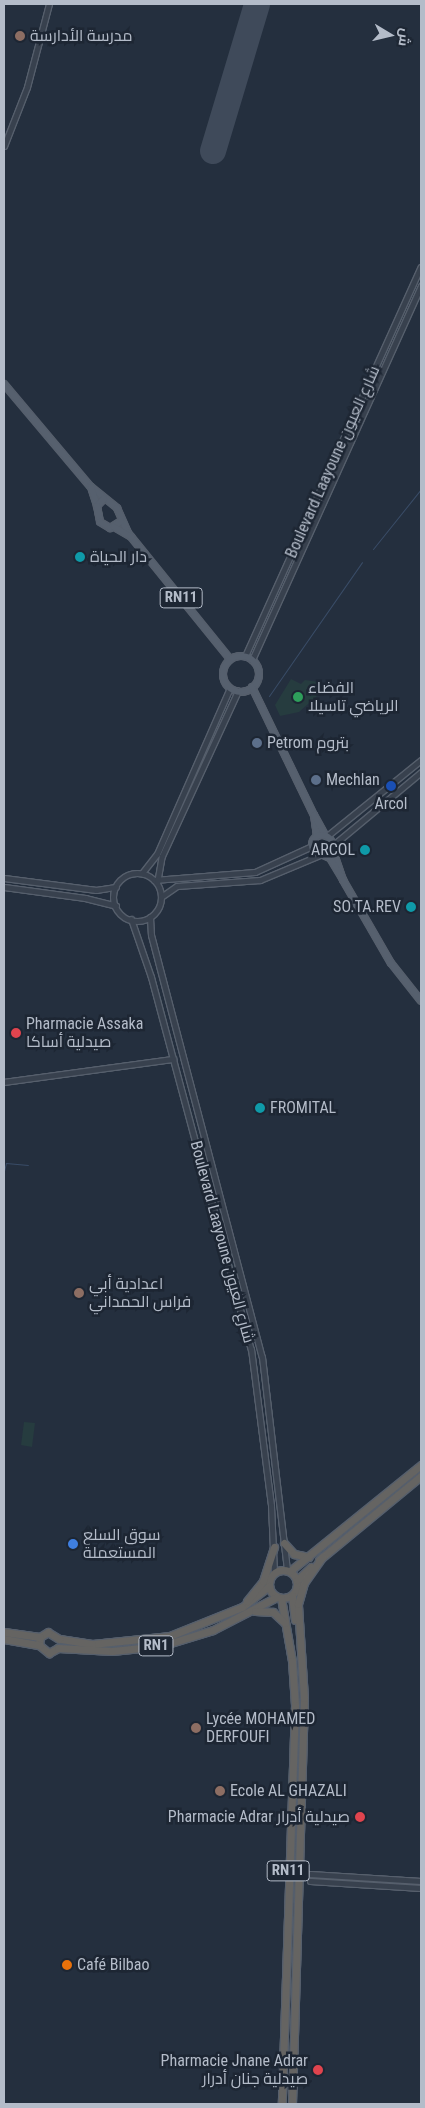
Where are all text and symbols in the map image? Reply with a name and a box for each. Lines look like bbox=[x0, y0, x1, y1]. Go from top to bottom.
north arrow bbox=[365, 10, 415, 60]
place label: مدرسة الأدارسة bbox=[30, 26, 133, 46]
text: ش bbox=[396, 27, 414, 47]
marker: مدرسة الأدارسة bbox=[14, 30, 26, 42]
street label: Boulevard Laayoune شارع العيون bbox=[282, 363, 384, 561]
place label: دار الحياة bbox=[90, 547, 147, 567]
marker: دار الحياة bbox=[74, 551, 86, 563]
road number: RN11 bbox=[158, 586, 204, 610]
place label: الفضاء الرياضي تاسيلا bbox=[308, 678, 399, 716]
marker: الفضاء الرياضي تاسيلا bbox=[292, 691, 304, 703]
place label: Petrom بتروم bbox=[267, 733, 349, 753]
marker: Petrom بتروم bbox=[251, 737, 263, 749]
place label: Mechlan bbox=[326, 770, 380, 790]
marker: Mechlan bbox=[310, 774, 322, 786]
marker: Arcol bbox=[385, 780, 397, 792]
place label: Arcol bbox=[374, 794, 408, 814]
place label: ARCOL bbox=[311, 840, 355, 860]
marker: ARCOL bbox=[359, 844, 371, 856]
place label: SO.TA.REV bbox=[333, 897, 401, 917]
marker: SO.TA.REV bbox=[405, 901, 417, 913]
place label: Pharmacie Assaka صيدلية أساكا bbox=[26, 1014, 143, 1052]
marker: Pharmacie Assaka صيدلية أساكا bbox=[10, 1027, 22, 1039]
place label: FROMITAL bbox=[270, 1098, 336, 1118]
marker: FROMITAL bbox=[254, 1102, 266, 1114]
street label: Boulevard Laayoune شارع العيون bbox=[186, 1139, 258, 1345]
place label: اعدادية أبي فراس الحمداني bbox=[89, 1274, 191, 1312]
marker: اعدادية أبي فراس الحمداني bbox=[73, 1287, 85, 1299]
place label: سوق السلع المستعملة bbox=[83, 1525, 160, 1563]
marker: سوق السلع المستعملة bbox=[67, 1538, 79, 1550]
road number: RN1 bbox=[137, 1634, 175, 1658]
place label: Lycée MOHAMED DERFOUFI bbox=[206, 1709, 315, 1747]
marker: Lycée MOHAMED DERFOUFI bbox=[190, 1722, 202, 1734]
place label: Ecole AL GHAZALI bbox=[230, 1781, 347, 1801]
marker: Ecole AL GHAZALI bbox=[214, 1785, 226, 1797]
place label: Pharmacie Adrar صيدلية أدرار bbox=[168, 1807, 350, 1827]
marker: Pharmacie Adrar صيدلية أدرار bbox=[354, 1811, 366, 1823]
road number: RN11 bbox=[266, 1858, 310, 1884]
place label: Café Bilbao bbox=[77, 1955, 149, 1975]
marker: Café Bilbao bbox=[61, 1959, 73, 1971]
place label: Pharmacie Jnane Adrar صيدلية جنان أدرار bbox=[161, 2051, 308, 2089]
marker: Pharmacie Jnane Adrar صيدلية جنان أدرار bbox=[312, 2064, 324, 2076]

